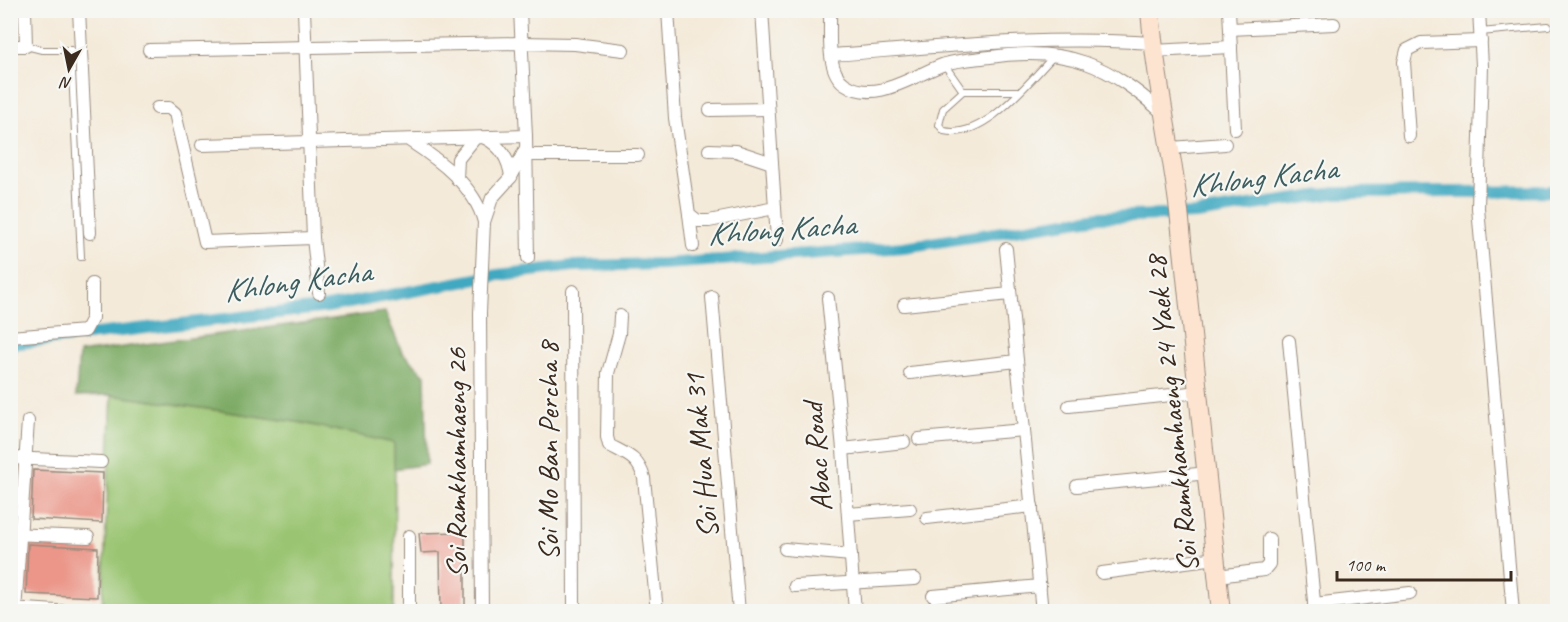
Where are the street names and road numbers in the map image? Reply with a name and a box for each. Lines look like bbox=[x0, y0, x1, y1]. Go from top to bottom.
street label: Soi Ramkhamhaeng 24 Yaek 28 bbox=[1136, 251, 1208, 574]
street label: Soi Mo Ban Percha 8 bbox=[529, 339, 567, 561]
street label: Soi Ramkhamhaeng 26 bbox=[437, 346, 475, 578]
street label: Soi Hua Mak 31 bbox=[675, 371, 727, 540]
street label: Abac Road bbox=[793, 397, 841, 513]

